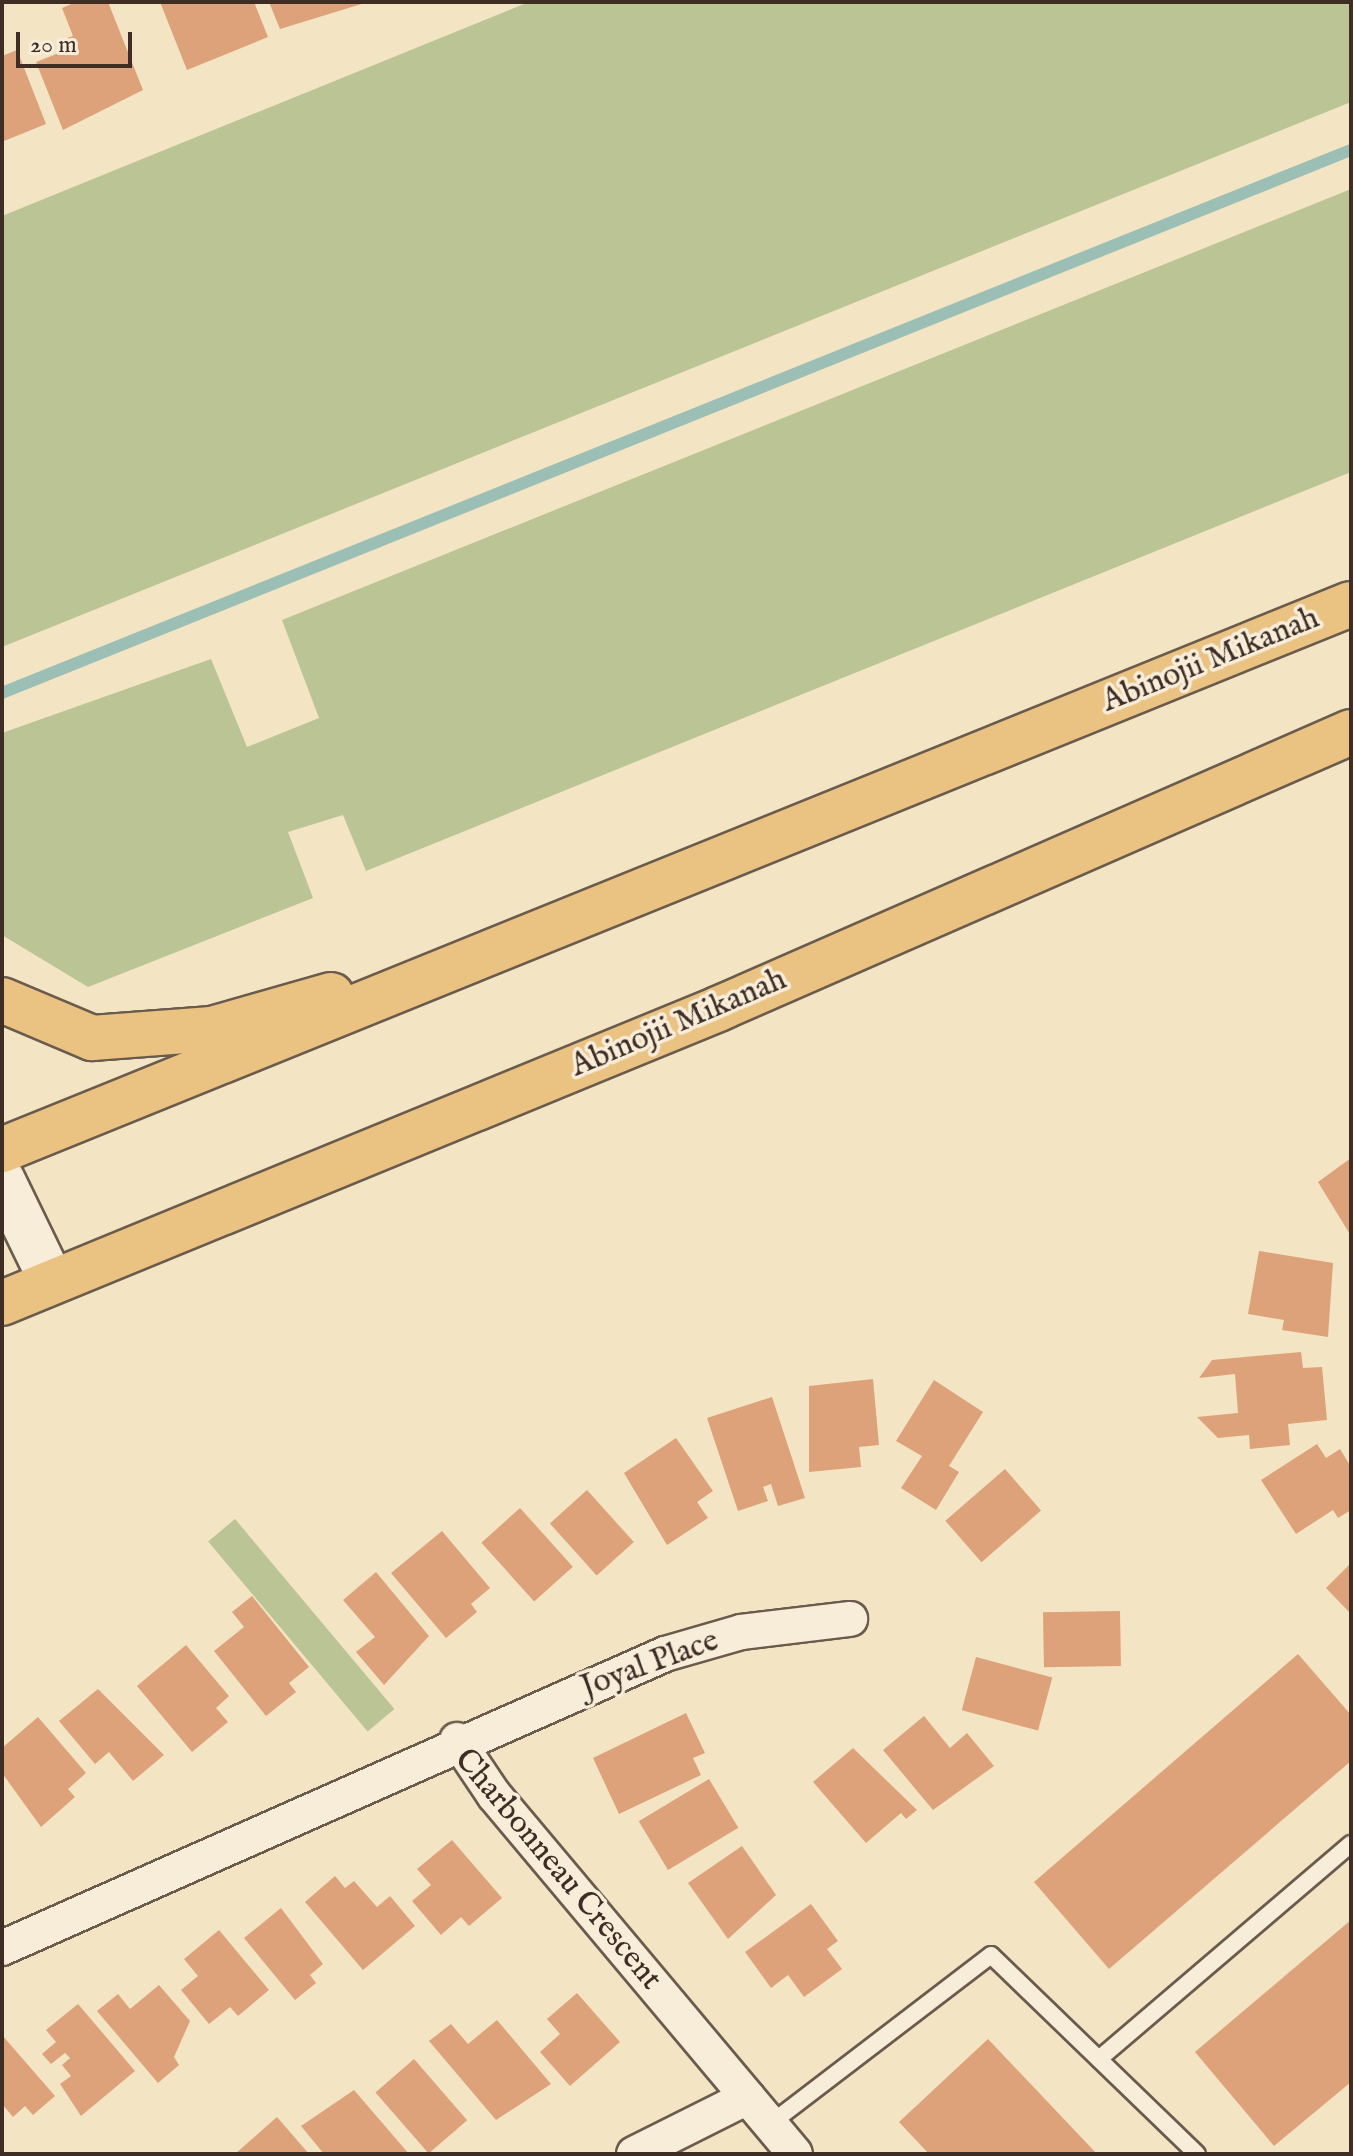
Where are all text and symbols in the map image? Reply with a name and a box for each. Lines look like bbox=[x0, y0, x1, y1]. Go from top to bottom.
scale bar bbox=[20, 16, 136, 66]
text: 20 m bbox=[30, 30, 77, 61]
street label: Abinojii Mikanah bbox=[1097, 600, 1325, 722]
street label: Abinojii Mikanah bbox=[565, 961, 793, 1087]
street label: Joyal Place bbox=[576, 1622, 724, 1708]
street label: Charbonneau Crescent bbox=[445, 1742, 669, 1998]

